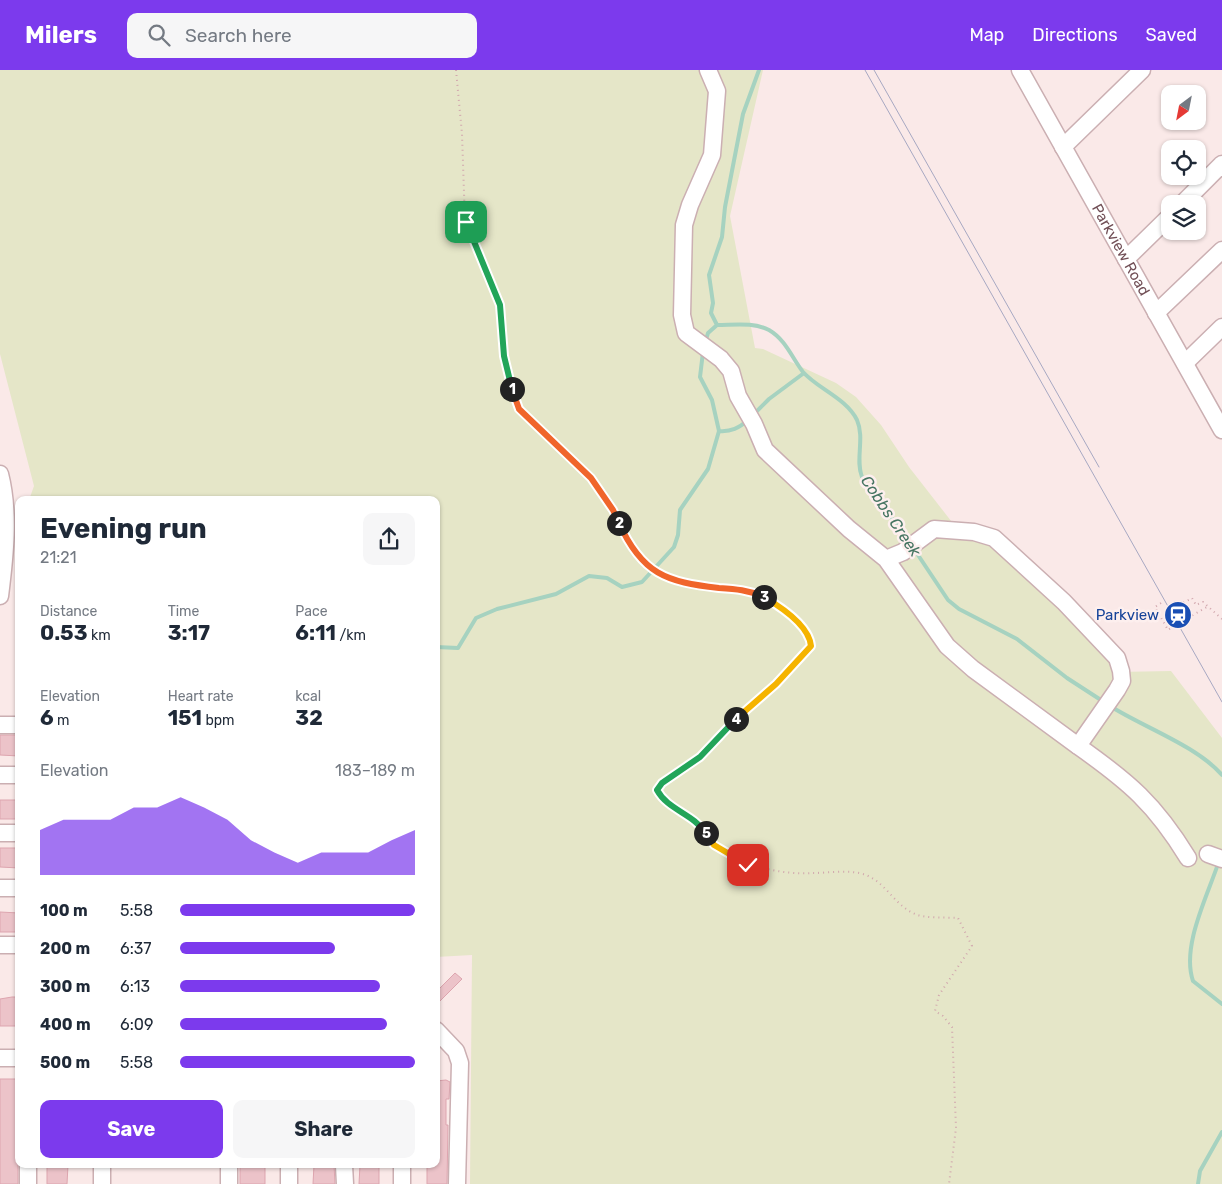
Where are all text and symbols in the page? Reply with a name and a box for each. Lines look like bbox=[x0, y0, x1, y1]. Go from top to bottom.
search box bbox=[127, 13, 477, 58]
text: Milers bbox=[25, 21, 97, 49]
icon: search bbox=[145, 21, 173, 49]
text: Search here bbox=[185, 24, 292, 47]
text: Map bbox=[969, 24, 1004, 46]
text: Directions bbox=[1032, 24, 1118, 46]
text: Saved bbox=[1146, 24, 1197, 46]
north arrow bbox=[1161, 85, 1206, 130]
map controls bbox=[1161, 85, 1206, 240]
button: locate bbox=[1161, 140, 1206, 185]
button: layers bbox=[1161, 195, 1206, 240]
pin bbox=[445, 201, 487, 243]
street label: Parkview Road bbox=[1088, 201, 1154, 299]
icon: arrive bbox=[452, 208, 480, 236]
pin: 1 bbox=[500, 376, 524, 402]
text: 1 bbox=[509, 381, 516, 398]
water label: Cobbs Creek bbox=[857, 472, 925, 561]
pin: 2 bbox=[606, 510, 632, 536]
text: Evening run bbox=[40, 512, 207, 545]
button: share bbox=[363, 513, 415, 565]
text: 2 bbox=[615, 515, 624, 532]
text: 21:21 bbox=[40, 548, 77, 567]
pin: 3 bbox=[752, 584, 776, 610]
text: 3 bbox=[760, 589, 769, 606]
station icon: Parkview bbox=[1163, 600, 1193, 630]
text: Distance bbox=[40, 603, 97, 620]
text: Time bbox=[168, 603, 199, 620]
text: Pace bbox=[295, 603, 327, 620]
place label: Parkview bbox=[1096, 606, 1159, 624]
text: 0.53 bbox=[40, 620, 88, 645]
text: 3:17 bbox=[168, 620, 210, 645]
text: 6:11 bbox=[295, 620, 336, 645]
text: km bbox=[88, 627, 111, 644]
text: /km bbox=[336, 627, 366, 644]
text: Elevation bbox=[40, 688, 100, 705]
text: Heart rate bbox=[168, 688, 234, 705]
text: kcal bbox=[295, 688, 321, 705]
text: 6 bbox=[40, 705, 54, 730]
text: 151 bbox=[168, 705, 202, 730]
text: 32 bbox=[295, 705, 323, 730]
pin: 4 bbox=[724, 706, 748, 732]
text: 4 bbox=[732, 711, 741, 728]
text: m bbox=[54, 712, 70, 729]
text: bpm bbox=[202, 712, 235, 729]
text: Elevation bbox=[40, 761, 109, 780]
text: 183–189 m bbox=[335, 761, 415, 780]
pin: 5 bbox=[694, 820, 718, 846]
text: 5 bbox=[702, 825, 711, 842]
pin bbox=[727, 844, 769, 886]
icon: check bbox=[734, 851, 762, 879]
text: 100 m bbox=[40, 901, 88, 920]
text: 5:58 bbox=[120, 901, 153, 920]
text: 200 m bbox=[40, 939, 90, 958]
text: 6:37 bbox=[120, 939, 152, 958]
text: 300 m bbox=[40, 977, 90, 996]
text: 6:13 bbox=[120, 977, 150, 996]
text: 400 m bbox=[40, 1015, 91, 1034]
text: 6:09 bbox=[120, 1015, 153, 1034]
text: 500 m bbox=[40, 1053, 90, 1072]
text: 5:58 bbox=[120, 1053, 153, 1072]
button: Save bbox=[40, 1100, 223, 1158]
button: Share bbox=[233, 1100, 415, 1158]

